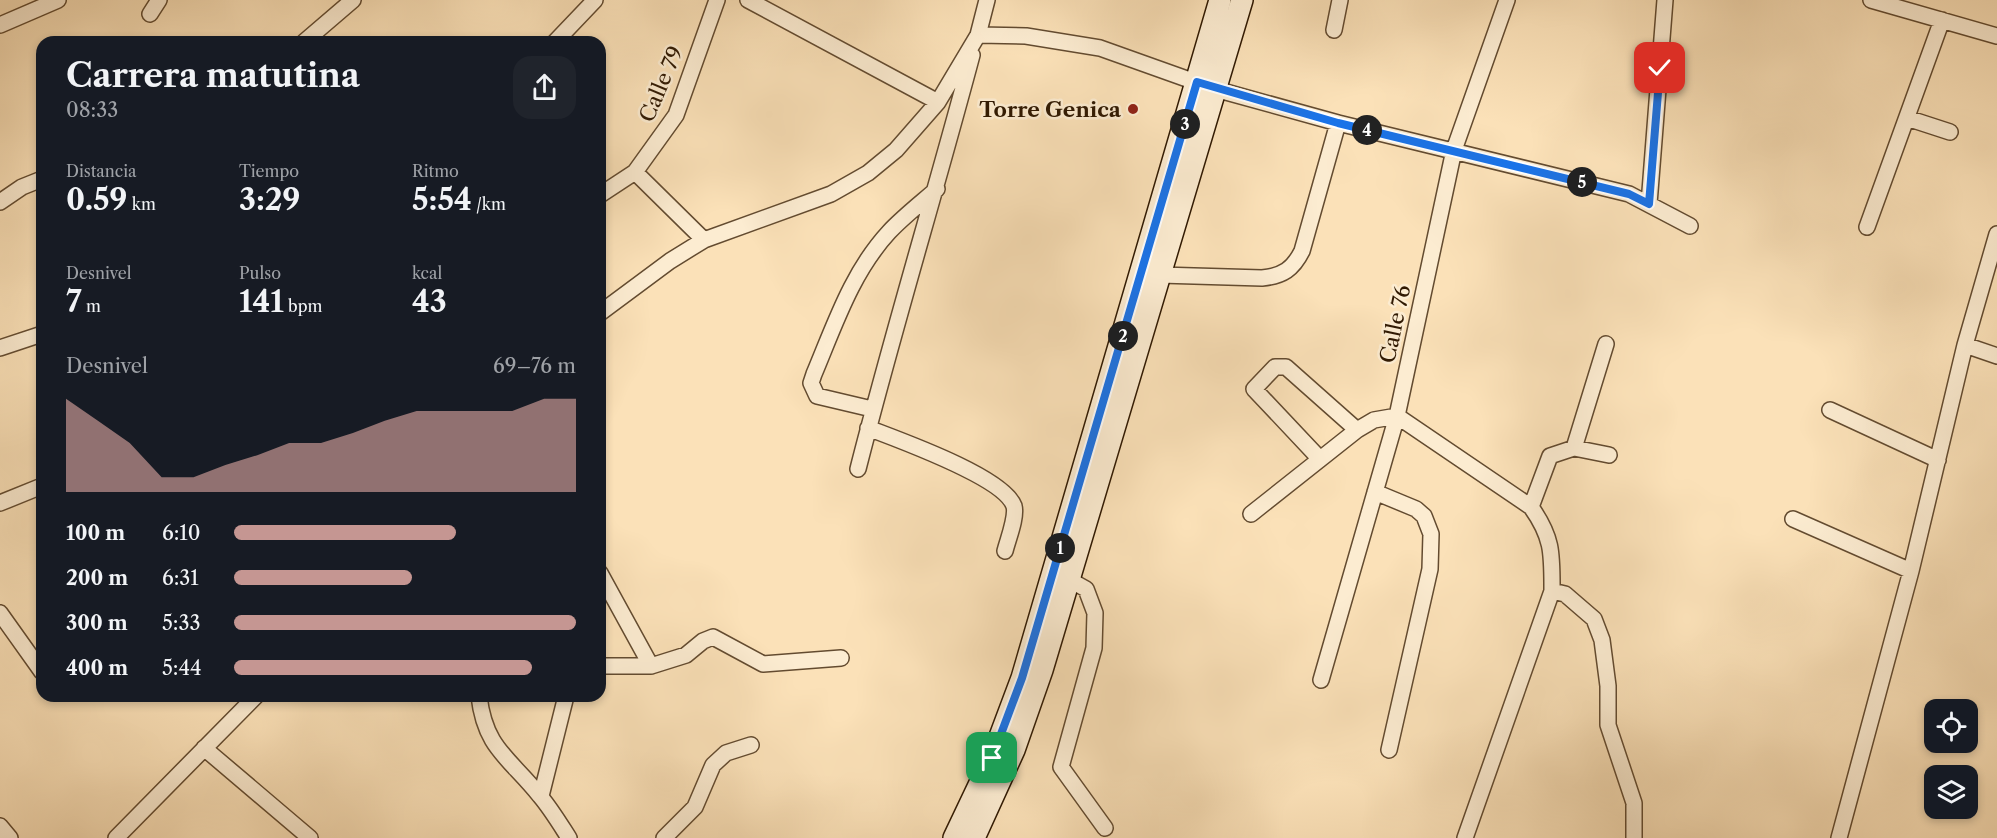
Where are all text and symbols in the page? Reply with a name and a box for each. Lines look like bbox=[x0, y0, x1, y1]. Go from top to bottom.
street label: Calle 79 bbox=[634, 42, 688, 126]
pin bbox=[1634, 42, 1685, 93]
icon: check bbox=[1643, 51, 1676, 84]
text: Carrera matutina bbox=[66, 55, 360, 96]
button: share bbox=[513, 56, 576, 119]
place label: Torre Genica bbox=[979, 97, 1122, 122]
text: 08:33 bbox=[66, 98, 118, 122]
marker: Torre Genica bbox=[1126, 102, 1140, 116]
pin: 3 bbox=[1170, 109, 1200, 139]
text: 3 bbox=[1180, 114, 1190, 134]
pin: 4 bbox=[1352, 115, 1382, 145]
text: 4 bbox=[1362, 120, 1372, 140]
text: Distancia bbox=[66, 161, 137, 181]
text: Tiempo bbox=[239, 161, 299, 181]
text: Ritmo bbox=[412, 161, 459, 181]
pin: 5 bbox=[1567, 167, 1597, 197]
text: 5 bbox=[1578, 172, 1586, 192]
text: 0.59 bbox=[66, 181, 128, 218]
text: 3:29 bbox=[239, 181, 300, 218]
text: 5:54 bbox=[412, 181, 472, 218]
text: km bbox=[128, 194, 156, 214]
text: /km bbox=[472, 194, 506, 214]
text: Desnivel bbox=[66, 263, 132, 283]
text: Pulso bbox=[239, 263, 281, 283]
text: kcal bbox=[412, 263, 442, 283]
text: 7 bbox=[66, 283, 82, 320]
text: 141 bbox=[239, 283, 284, 320]
text: 43 bbox=[412, 283, 447, 320]
street label: Calle 76 bbox=[1375, 283, 1415, 365]
text: m bbox=[82, 296, 101, 316]
text: bpm bbox=[284, 296, 322, 316]
pin: 2 bbox=[1108, 321, 1138, 351]
text: 2 bbox=[1118, 326, 1128, 346]
text: Desnivel bbox=[66, 354, 148, 378]
text: 69–76 m bbox=[493, 354, 576, 378]
text: 100 m bbox=[66, 521, 125, 545]
text: 6:10 bbox=[162, 521, 200, 545]
pin: 1 bbox=[1045, 533, 1075, 563]
text: 1 bbox=[1056, 538, 1064, 558]
text: 200 m bbox=[66, 566, 128, 590]
text: 6:31 bbox=[162, 566, 199, 590]
text: 300 m bbox=[66, 611, 128, 635]
text: 5:33 bbox=[162, 611, 201, 635]
text: 400 m bbox=[66, 656, 128, 680]
text: 5:44 bbox=[162, 656, 202, 680]
map controls bbox=[1924, 699, 1978, 819]
button: locate bbox=[1924, 699, 1978, 753]
pin bbox=[966, 732, 1017, 783]
icon: arrive bbox=[975, 741, 1008, 774]
button: layers bbox=[1924, 765, 1978, 819]

